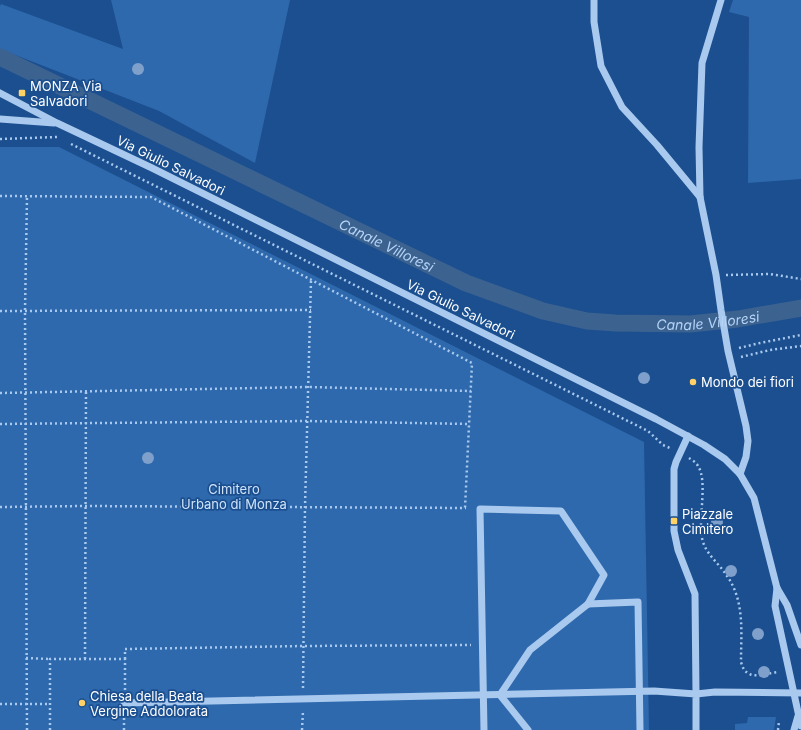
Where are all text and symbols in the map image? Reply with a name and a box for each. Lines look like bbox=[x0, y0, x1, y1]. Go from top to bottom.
place label: MONZA Via Salvadori bbox=[30, 78, 102, 109]
marker: MONZA Via Salvadori bbox=[17, 88, 27, 98]
street label: Via Giulio Salvadori bbox=[114, 132, 228, 198]
water label: Canale Villoresi bbox=[337, 214, 438, 275]
street label: Via Giulio Salvadori bbox=[404, 276, 518, 342]
water label: Canale Villoresi bbox=[656, 307, 761, 333]
place label: Mondo dei fiori bbox=[701, 374, 794, 390]
marker: Mondo dei fiori bbox=[688, 377, 698, 387]
park label: Cimitero Urbano di Monza bbox=[181, 481, 287, 512]
place label: Piazzale Cimitero bbox=[682, 506, 734, 537]
marker: Piazzale Cimitero bbox=[669, 516, 679, 526]
place label: Chiesa della Beata Vergine Addolorata bbox=[90, 688, 208, 719]
marker: Chiesa della Beata Vergine Addolorata bbox=[77, 698, 87, 708]

